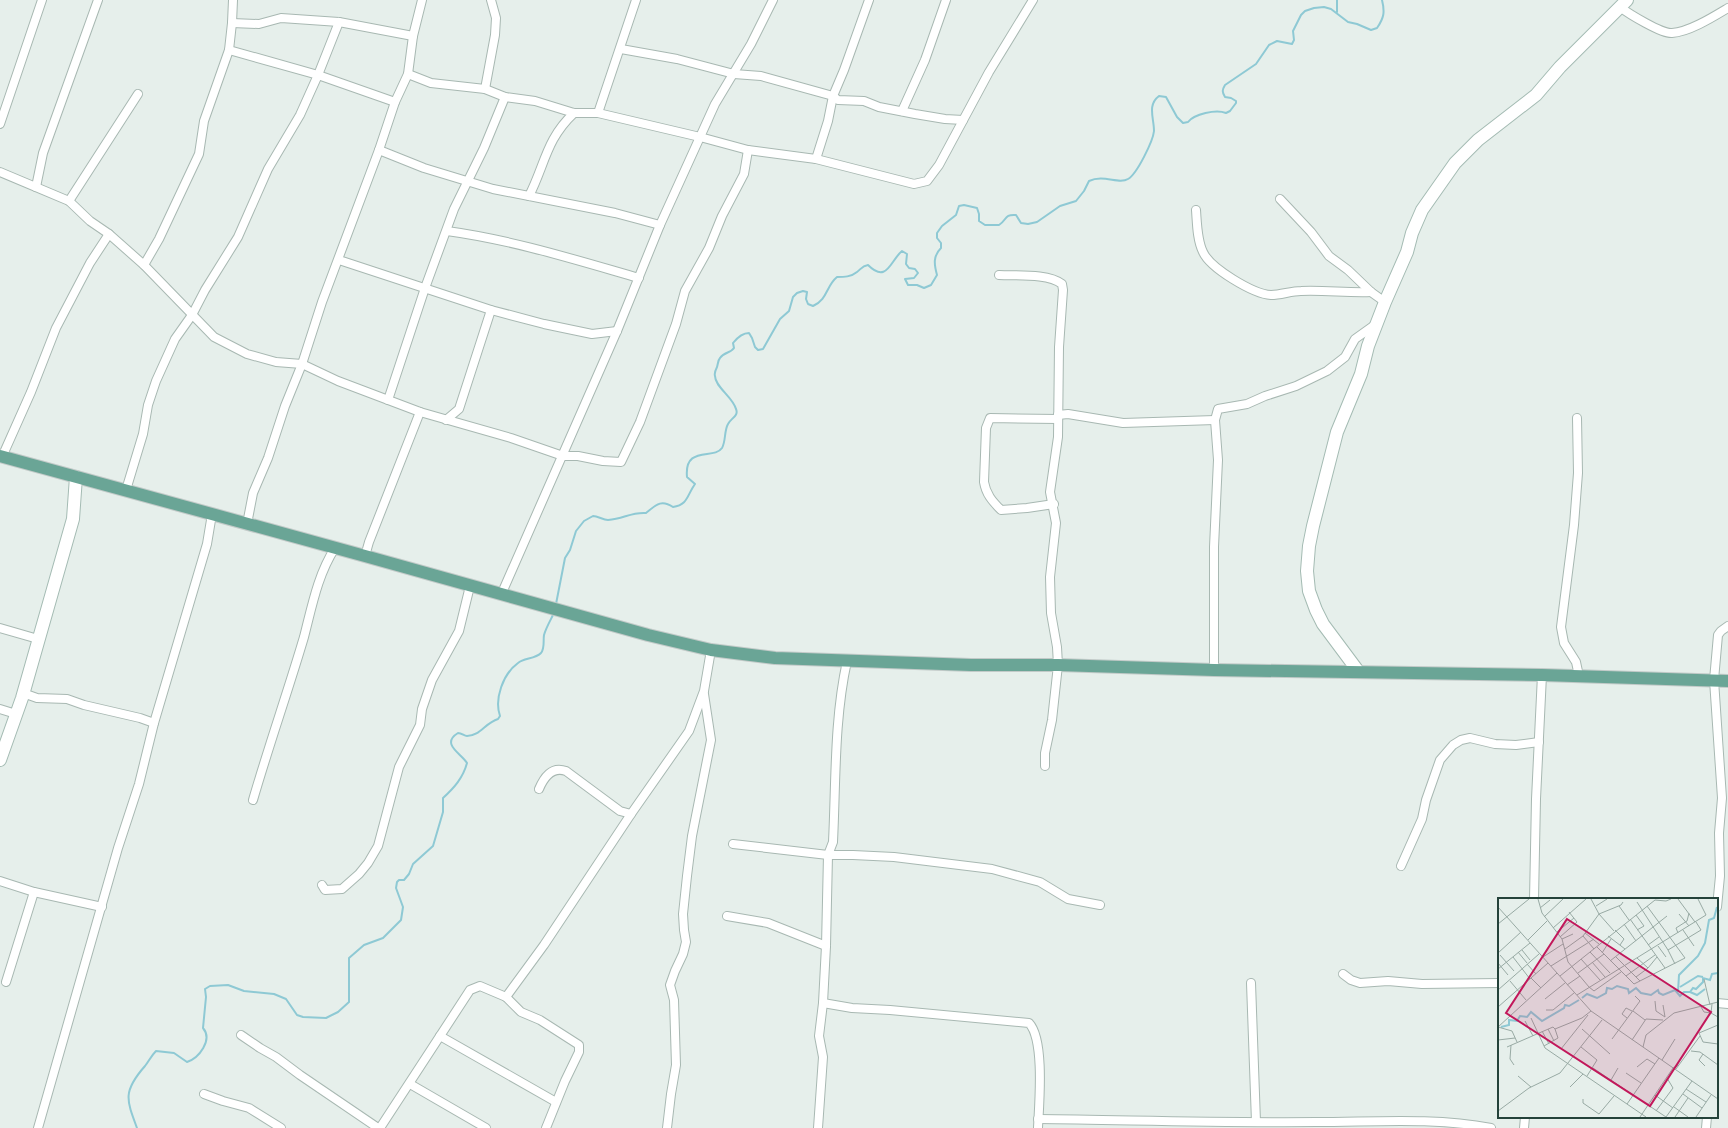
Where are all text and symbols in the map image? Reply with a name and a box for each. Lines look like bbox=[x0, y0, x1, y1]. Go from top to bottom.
inset map bbox=[1498, 898, 1718, 1118]

